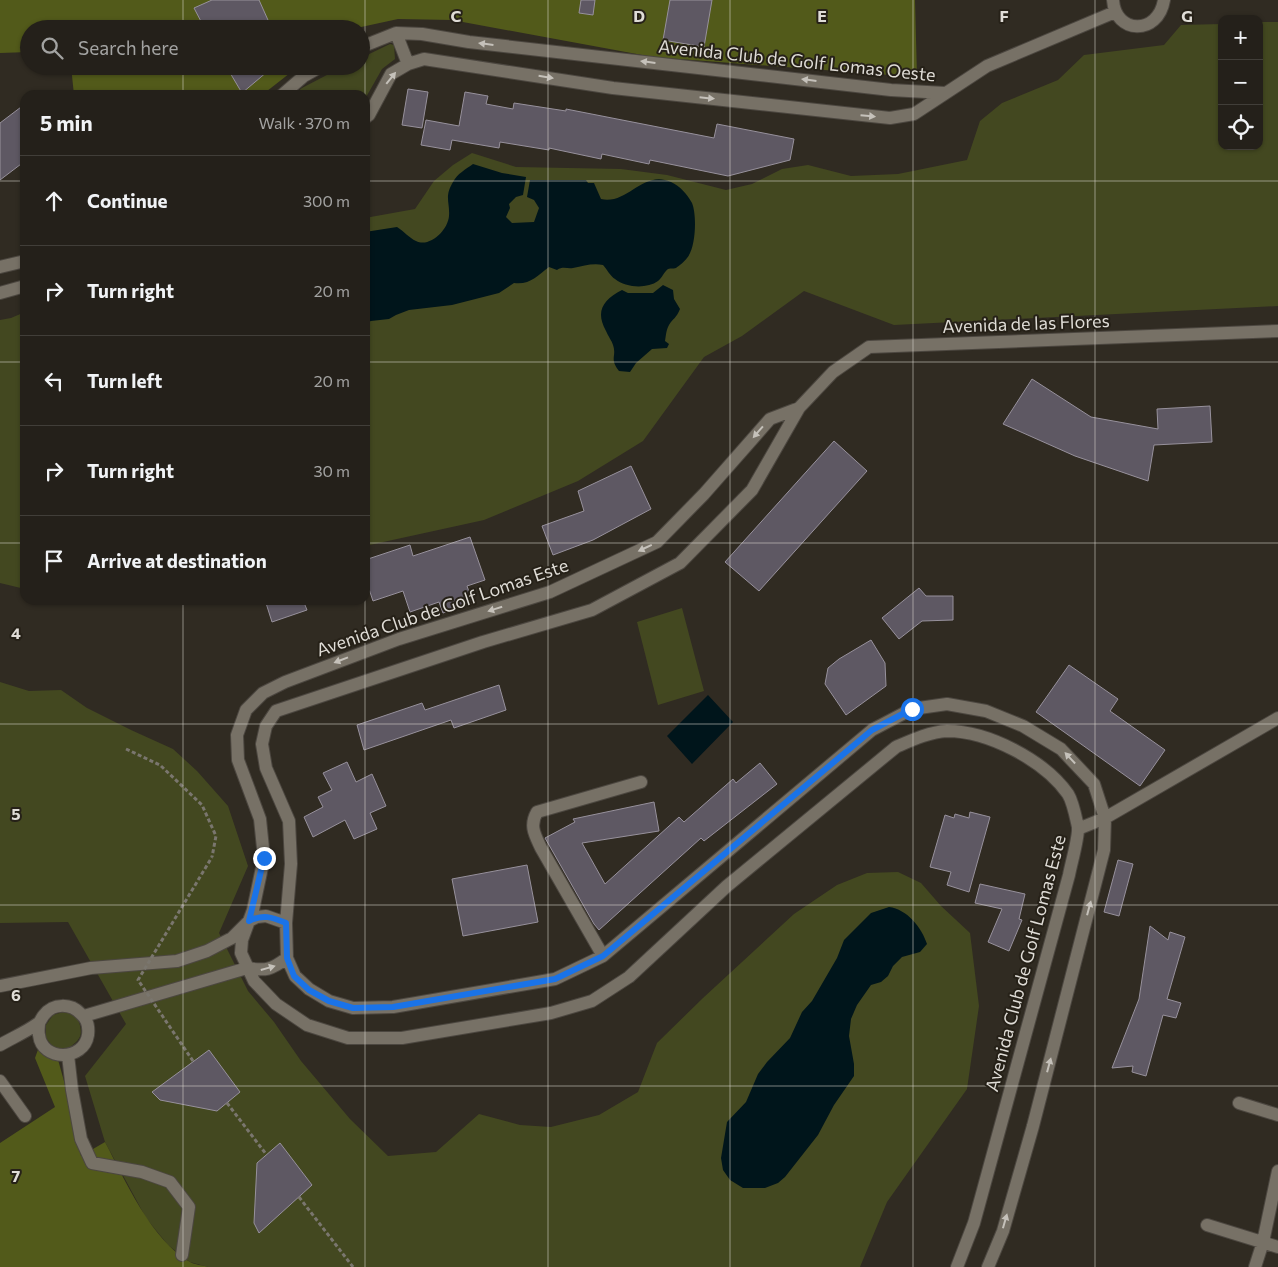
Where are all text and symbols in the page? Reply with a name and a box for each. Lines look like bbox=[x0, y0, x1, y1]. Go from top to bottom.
text: C bbox=[451, 6, 462, 25]
text: D bbox=[633, 6, 645, 25]
text: E bbox=[817, 6, 827, 25]
text: F bbox=[999, 6, 1009, 25]
text: G bbox=[1181, 6, 1193, 25]
map controls bbox=[1218, 15, 1263, 150]
button: + bbox=[1218, 15, 1263, 60]
search box bbox=[20, 20, 370, 75]
icon: search bbox=[38, 34, 66, 62]
street label: Avenida Club de Golf Lomas Oeste bbox=[657, 34, 937, 86]
text: Search here bbox=[78, 36, 178, 59]
one-way arrow bbox=[478, 39, 494, 47]
one-way arrow bbox=[639, 58, 655, 66]
button: − bbox=[1218, 60, 1263, 105]
one-way arrow bbox=[386, 71, 396, 85]
one-way arrow bbox=[538, 74, 554, 82]
one-way arrow bbox=[801, 76, 817, 84]
one-way arrow bbox=[699, 94, 715, 102]
button: locate bbox=[1218, 105, 1263, 150]
text: 5 min bbox=[40, 110, 93, 135]
one-way arrow bbox=[860, 112, 876, 120]
text: Walk · 370 m bbox=[259, 113, 350, 132]
icon: ahead bbox=[40, 187, 68, 215]
text: Continue bbox=[87, 189, 167, 212]
text: 300 m bbox=[303, 191, 350, 210]
icon: right bbox=[40, 277, 68, 305]
text: Turn right bbox=[87, 279, 174, 302]
text: 20 m bbox=[314, 281, 350, 300]
street label: Avenida de las Flores bbox=[942, 309, 1110, 337]
icon: left bbox=[40, 367, 68, 395]
text: Turn left bbox=[87, 369, 162, 392]
text: 20 m bbox=[314, 371, 350, 390]
one-way arrow bbox=[753, 426, 764, 439]
icon: right bbox=[40, 457, 68, 485]
text: Turn right bbox=[87, 459, 174, 482]
text: 30 m bbox=[313, 461, 350, 480]
one-way arrow bbox=[638, 544, 652, 552]
icon: arrive bbox=[40, 547, 68, 575]
text: Arrive at destination bbox=[87, 549, 267, 572]
street label: Avenida Club de Golf Lomas Este bbox=[313, 553, 571, 661]
one-way arrow bbox=[487, 605, 502, 613]
text: 4 bbox=[11, 623, 21, 642]
one-way arrow bbox=[334, 657, 348, 665]
route start bbox=[901, 698, 924, 721]
one-way arrow bbox=[1064, 753, 1076, 765]
text: 5 bbox=[11, 804, 21, 823]
street label: Avenida Club de Golf Lomas Este bbox=[980, 832, 1070, 1094]
route end bbox=[253, 847, 276, 870]
one-way arrow bbox=[1086, 900, 1094, 915]
one-way arrow bbox=[260, 964, 276, 972]
text: 6 bbox=[11, 985, 21, 1004]
one-way arrow bbox=[1045, 1057, 1053, 1072]
text: 7 bbox=[12, 1166, 21, 1185]
one-way arrow bbox=[1002, 1214, 1010, 1229]

